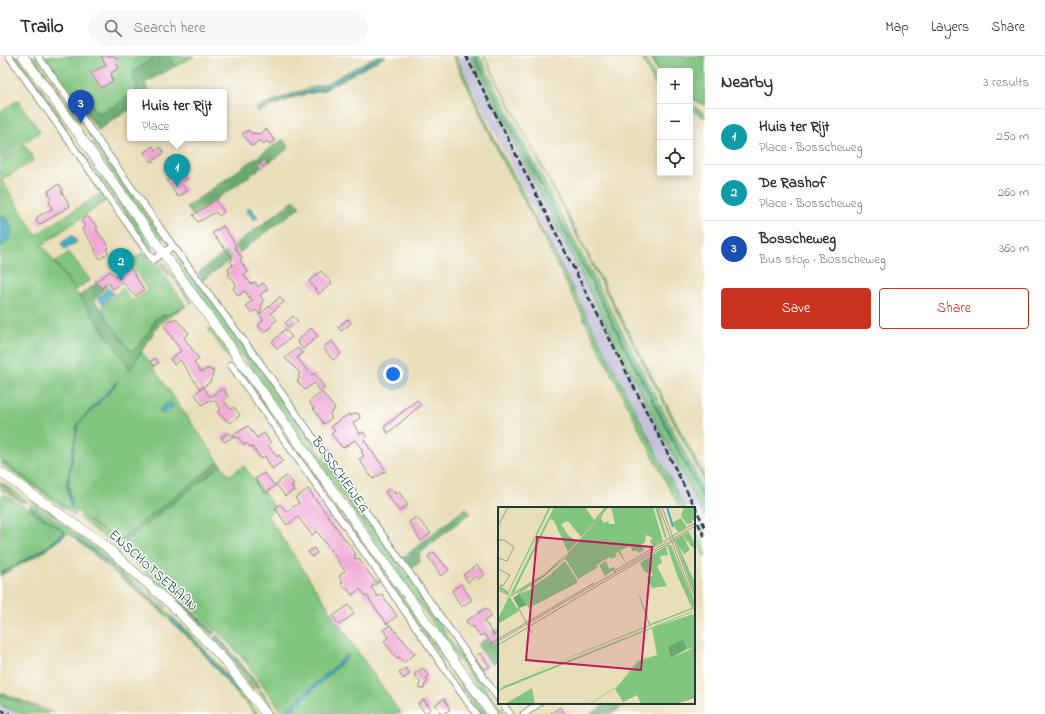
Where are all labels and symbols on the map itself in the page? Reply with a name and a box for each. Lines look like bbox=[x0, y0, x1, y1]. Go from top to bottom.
pin: 3 bbox=[68, 90, 94, 123]
pin: 1 bbox=[164, 154, 190, 187]
pin: 2 bbox=[108, 248, 134, 281]
your location bbox=[383, 364, 403, 384]
street label: BOSSCHEWEG bbox=[305, 432, 374, 518]
inset map bbox=[498, 507, 695, 704]
street label: ENSCHOTSEBAAN bbox=[104, 525, 202, 617]

